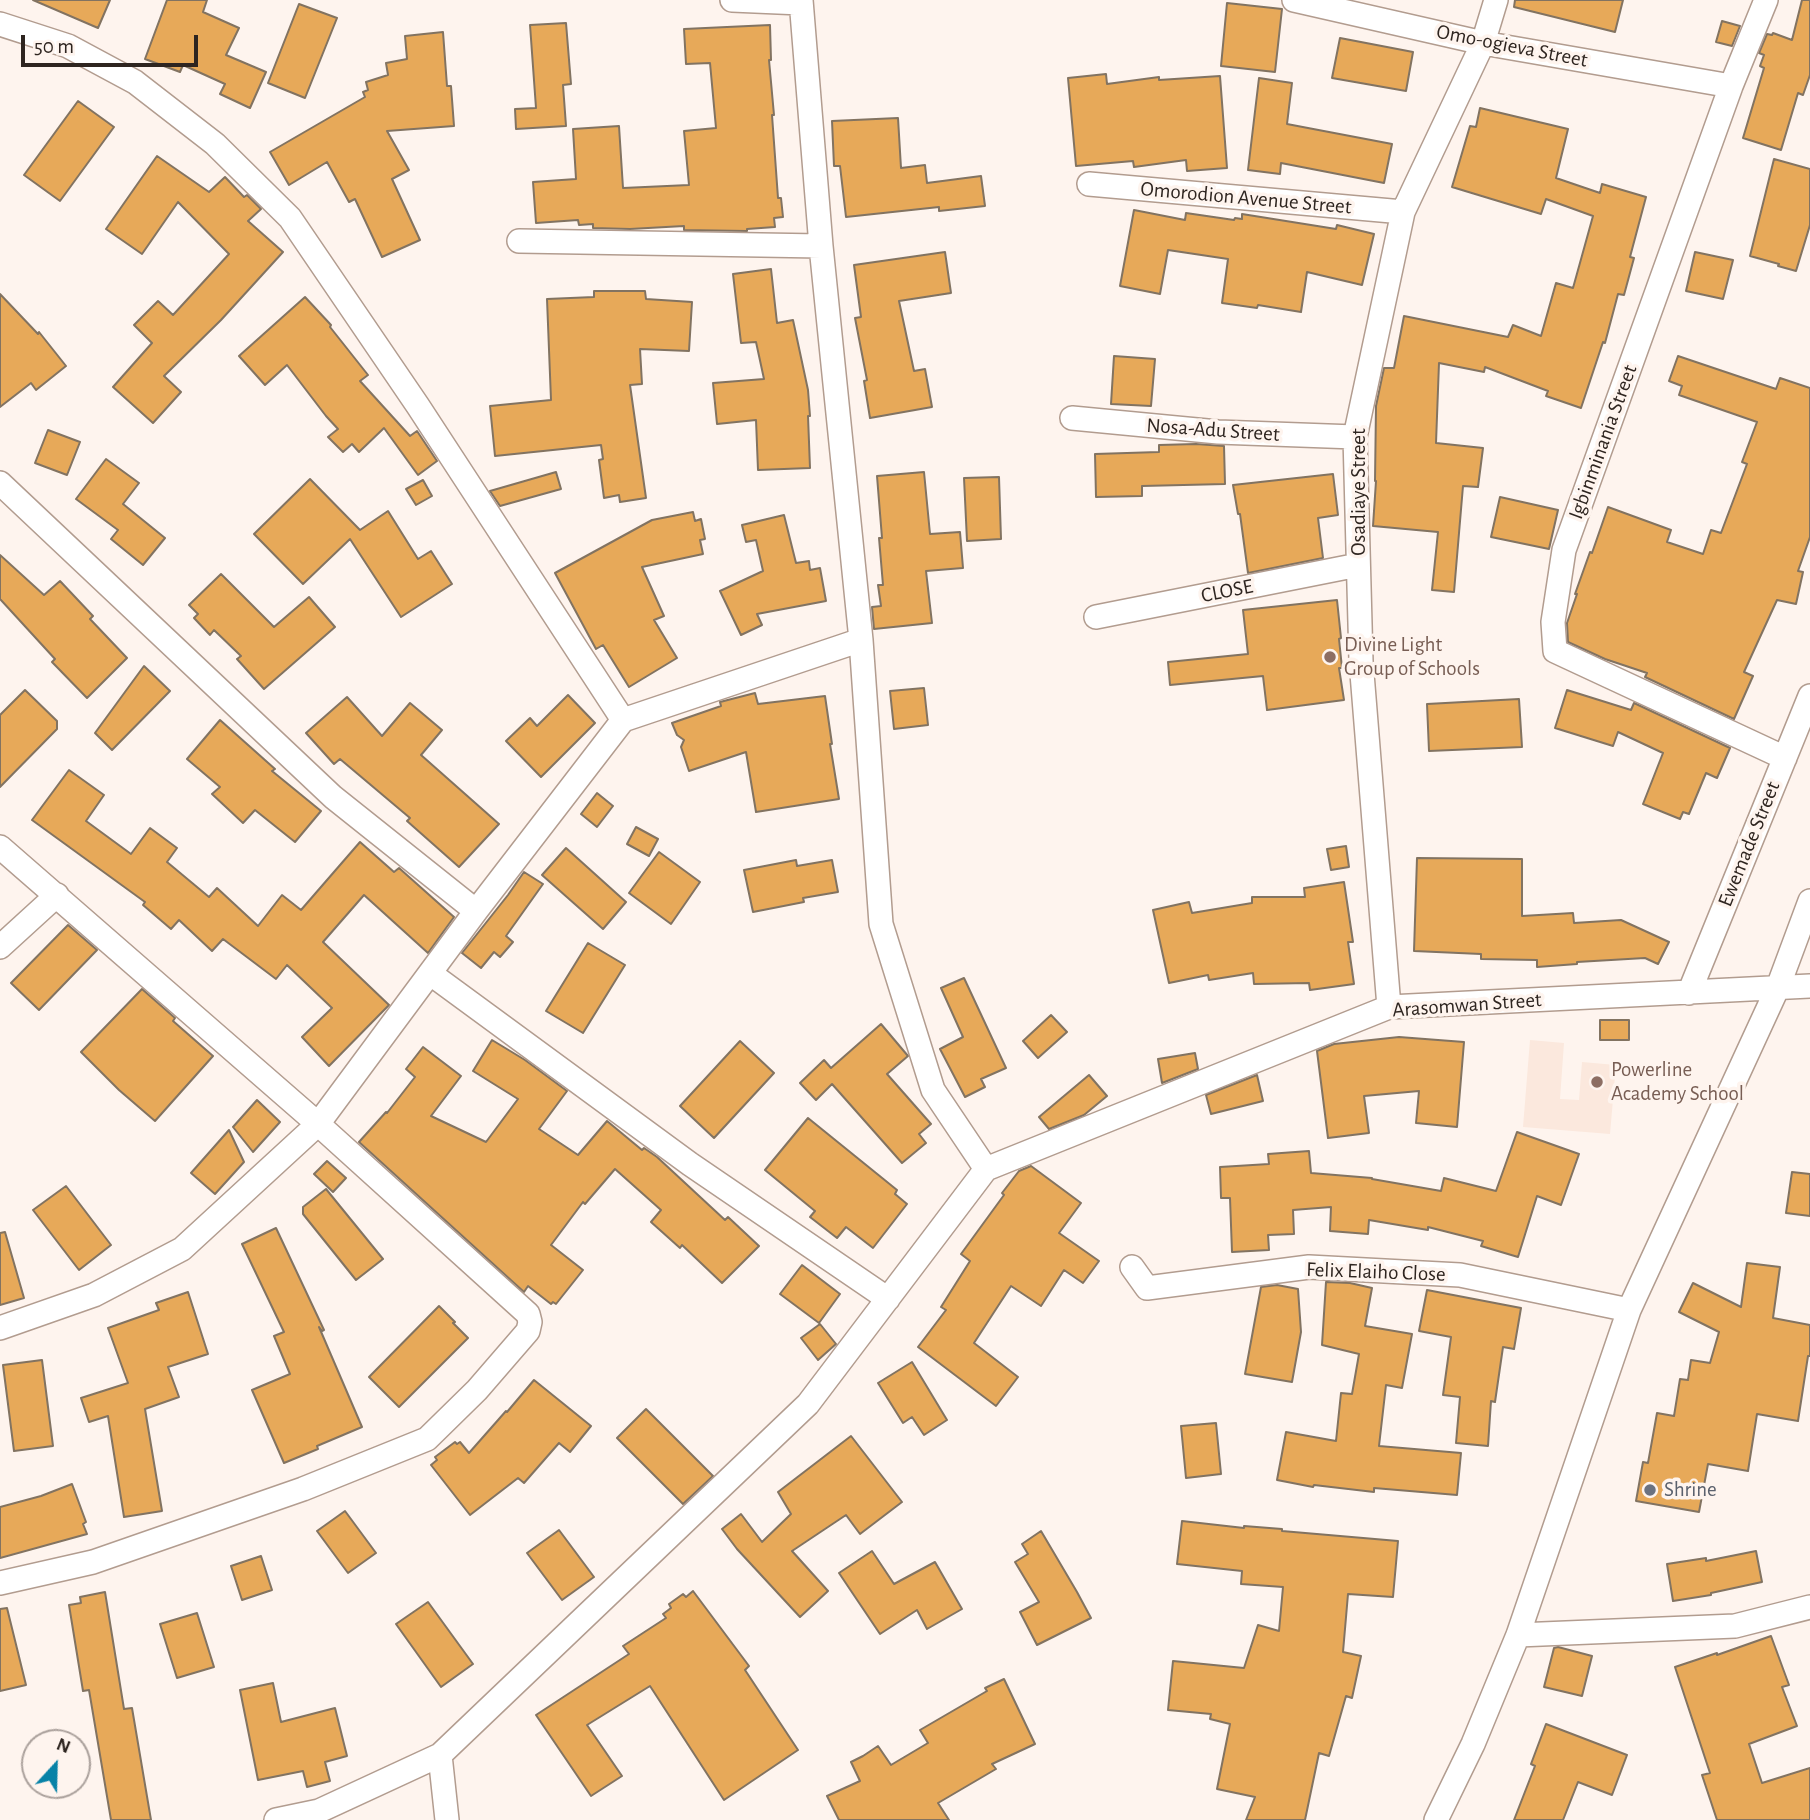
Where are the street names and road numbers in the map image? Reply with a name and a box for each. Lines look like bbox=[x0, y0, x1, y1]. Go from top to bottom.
street label: Omo-ogieva Street bbox=[1434, 19, 1590, 73]
street label: Omorodion Avenue Street bbox=[1139, 176, 1353, 220]
street label: Igbinminania Street bbox=[1563, 361, 1643, 523]
street label: Nosa-Adu Street bbox=[1146, 413, 1280, 447]
street label: Osadiaye Street bbox=[1346, 428, 1372, 556]
street label: CLOSE bbox=[1199, 574, 1255, 608]
street label: Ewemade Street bbox=[1712, 778, 1786, 910]
street label: Arasomwan Street bbox=[1392, 987, 1542, 1023]
street label: Felix Elaiho Close bbox=[1306, 1257, 1446, 1287]

